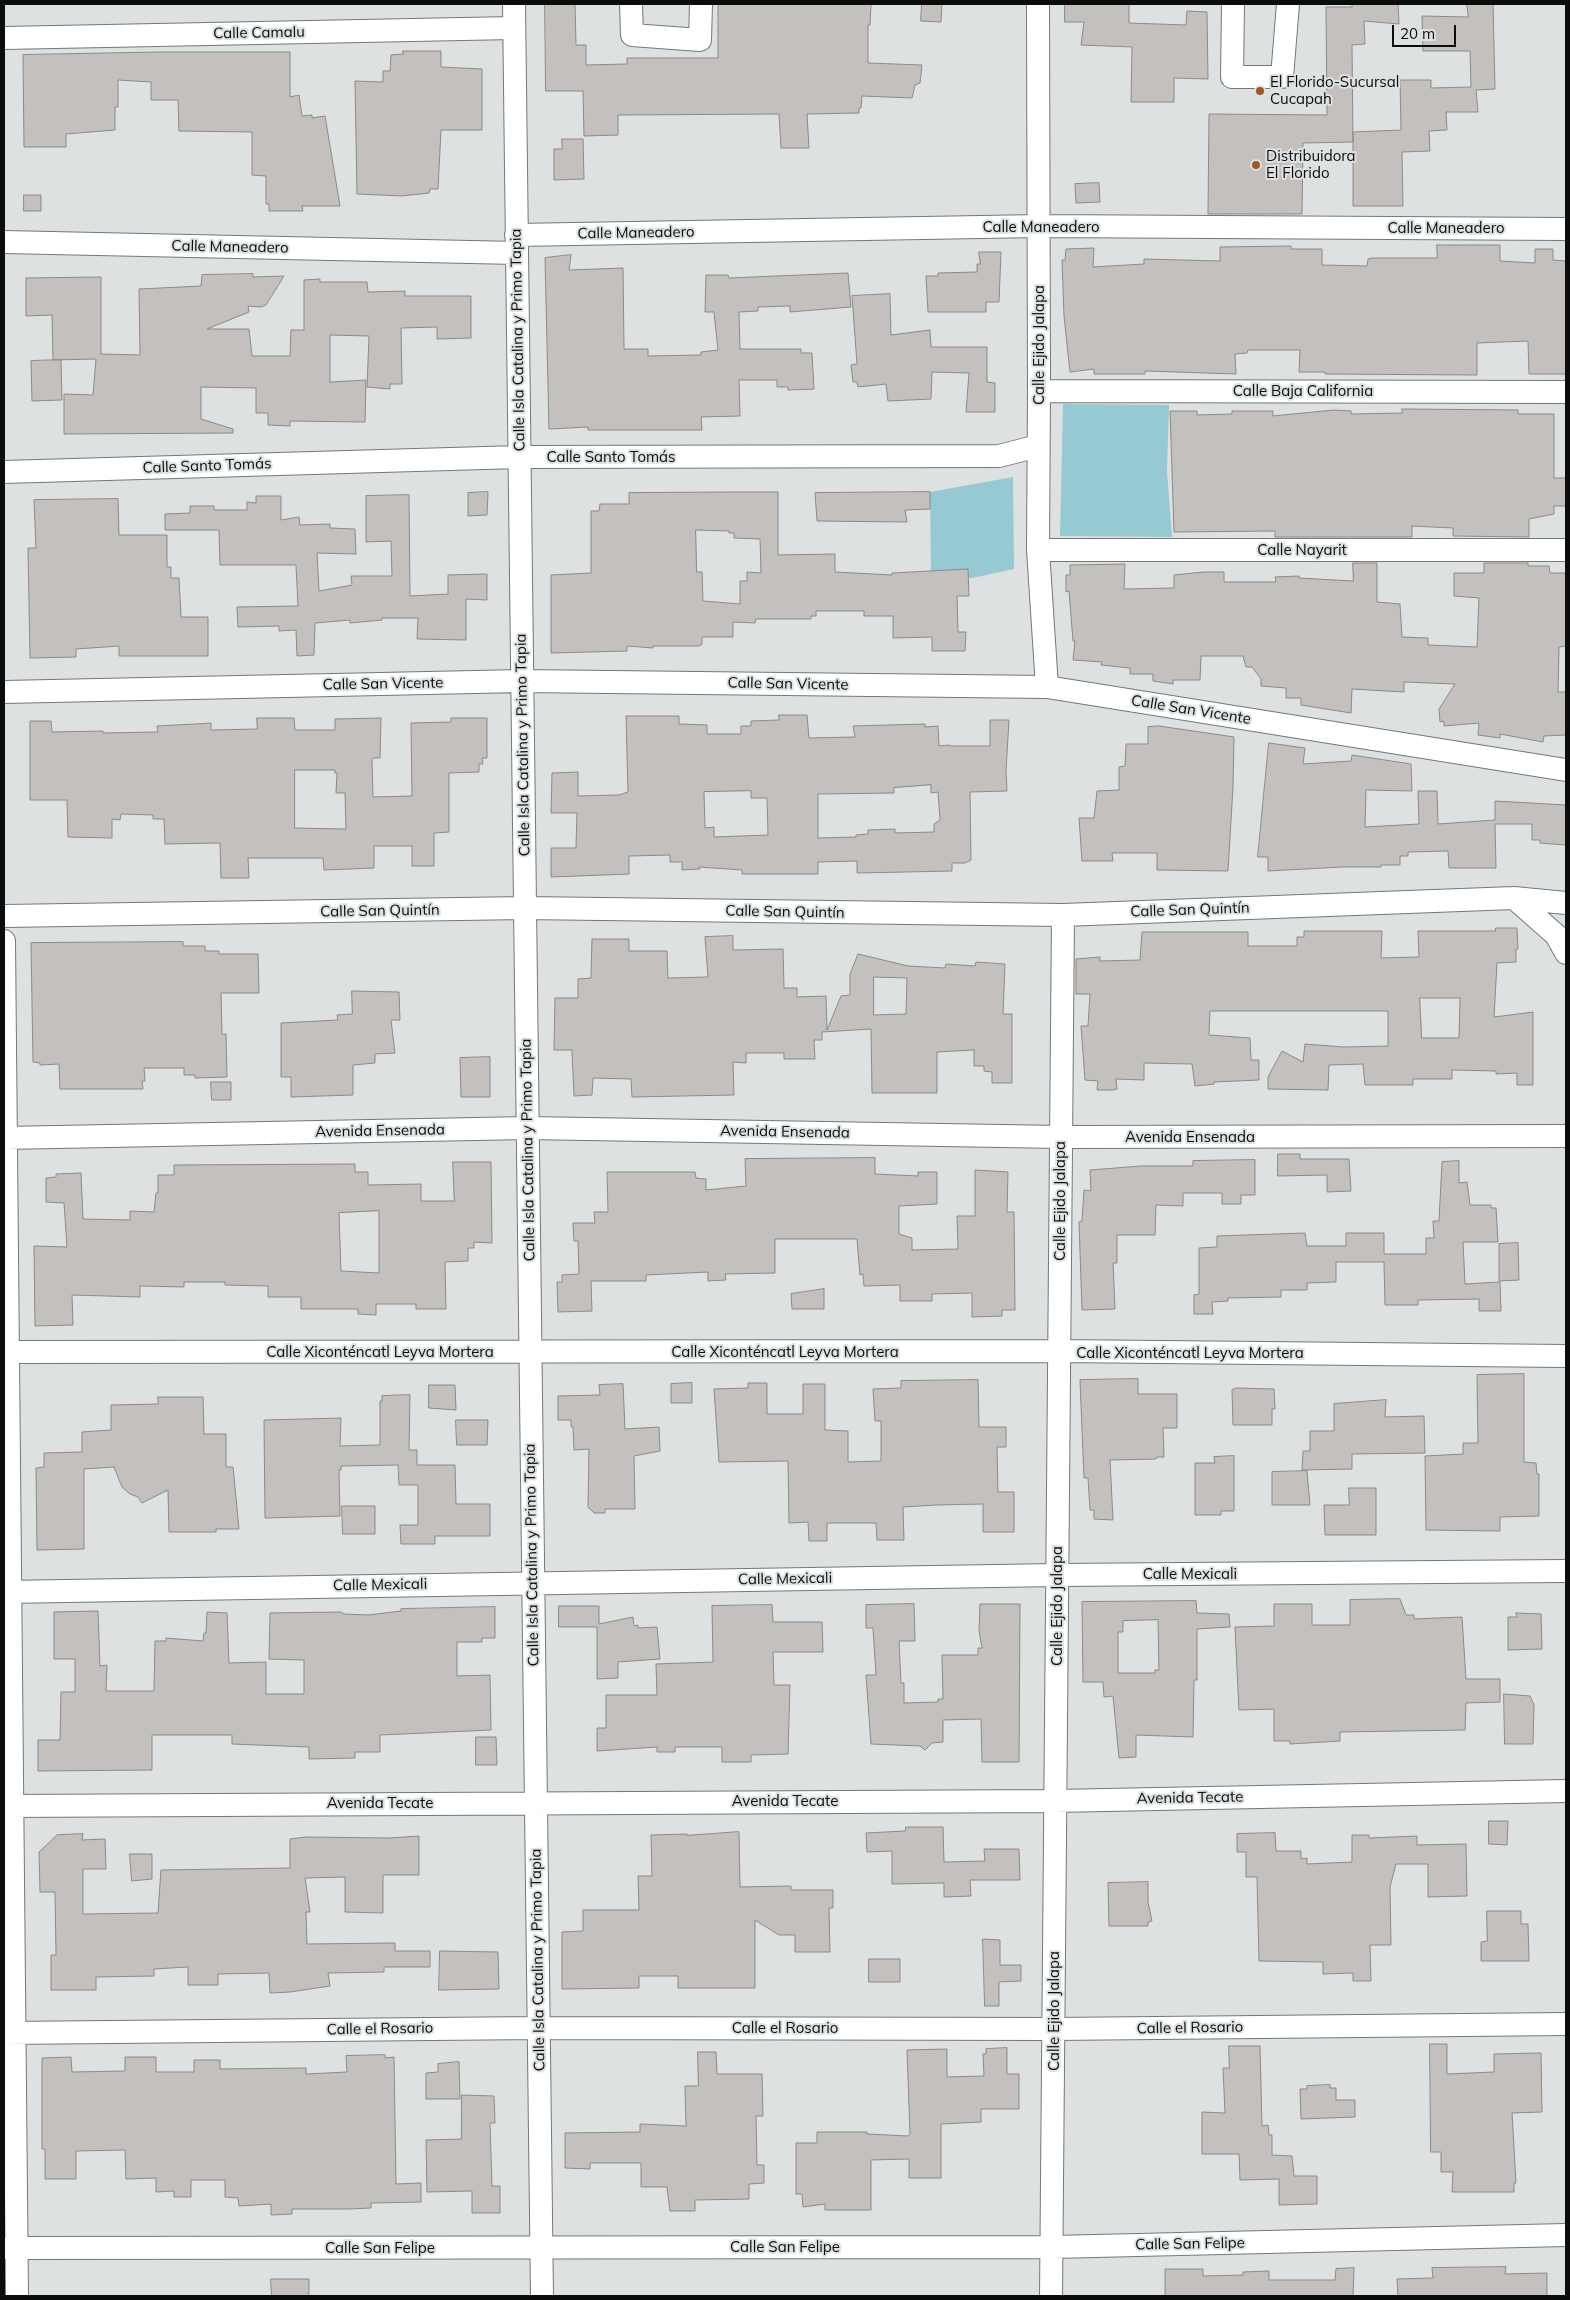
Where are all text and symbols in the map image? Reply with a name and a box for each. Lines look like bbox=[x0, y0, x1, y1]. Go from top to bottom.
scale bar bbox=[1395, 15, 1459, 47]
street label: Calle Camalu bbox=[213, 23, 305, 43]
text: 20 m bbox=[1400, 24, 1435, 43]
place label: El Florido-Sucursal Cucapah bbox=[1270, 73, 1399, 108]
marker: El Florido-Sucursal Cucapah bbox=[1254, 85, 1266, 97]
place label: Distribuidora El Florido bbox=[1266, 147, 1356, 182]
marker: Distribuidora El Florido bbox=[1250, 159, 1262, 171]
street label: Calle Maneadero bbox=[982, 218, 1100, 236]
street label: Calle Maneadero bbox=[1387, 219, 1505, 237]
street label: Calle Maneadero bbox=[577, 223, 695, 243]
street label: Calle Isla Catalina y Primo Tapia bbox=[507, 228, 529, 452]
street label: Calle Maneadero bbox=[171, 237, 289, 257]
street label: Calle Ejido Jalapa bbox=[1030, 285, 1048, 405]
street label: Calle Baja California bbox=[1233, 382, 1373, 400]
street label: Calle Santo Tomás bbox=[546, 448, 676, 466]
street label: Calle Santo Tomás bbox=[142, 455, 272, 477]
street label: Calle Nayarit bbox=[1257, 541, 1347, 559]
street label: Calle Isla Catalina y Primo Tapia bbox=[512, 633, 534, 857]
street label: Calle San Vicente bbox=[322, 674, 444, 694]
street label: Calle San Vicente bbox=[727, 674, 849, 694]
street label: Calle San Vicente bbox=[1130, 692, 1252, 728]
street label: Calle San Quintín bbox=[1130, 899, 1250, 921]
street label: Calle San Quintín bbox=[320, 901, 440, 921]
street label: Calle San Quintín bbox=[725, 902, 845, 922]
street label: Calle Isla Catalina y Primo Tapia bbox=[517, 1038, 539, 1262]
street label: Avenida Ensenada bbox=[315, 1121, 445, 1141]
street label: Avenida Ensenada bbox=[720, 1122, 850, 1142]
street label: Avenida Ensenada bbox=[1125, 1128, 1255, 1146]
street label: Calle Ejido Jalapa bbox=[1051, 1141, 1069, 1261]
street label: Calle Xiconténcatl Leyva Mortera bbox=[266, 1343, 494, 1361]
street label: Calle Xiconténcatl Leyva Mortera bbox=[671, 1343, 899, 1361]
street label: Calle Xiconténcatl Leyva Mortera bbox=[1076, 1344, 1304, 1362]
street label: Calle Isla Catalina y Primo Tapia bbox=[521, 1443, 543, 1667]
street label: Calle Ejido Jalapa bbox=[1048, 1546, 1066, 1666]
street label: Calle Mexicali bbox=[1143, 1565, 1237, 1583]
street label: Calle Mexicali bbox=[738, 1569, 832, 1589]
street label: Calle Mexicali bbox=[333, 1575, 427, 1595]
street label: Avenida Tecate bbox=[1137, 1788, 1243, 1808]
street label: Avenida Tecate bbox=[732, 1792, 838, 1810]
street label: Avenida Tecate bbox=[327, 1794, 433, 1812]
street label: Calle Isla Catalina y Primo Tapia bbox=[527, 1848, 549, 2072]
street label: Calle Ejido Jalapa bbox=[1045, 1951, 1063, 2071]
street label: Calle el Rosario bbox=[1137, 2018, 1243, 2038]
street label: Calle el Rosario bbox=[327, 2019, 433, 2039]
street label: Calle el Rosario bbox=[732, 2019, 838, 2037]
street label: Calle San Felipe bbox=[1135, 2234, 1245, 2254]
street label: Calle San Felipe bbox=[730, 2238, 840, 2256]
street label: Calle San Felipe bbox=[325, 2239, 435, 2257]

